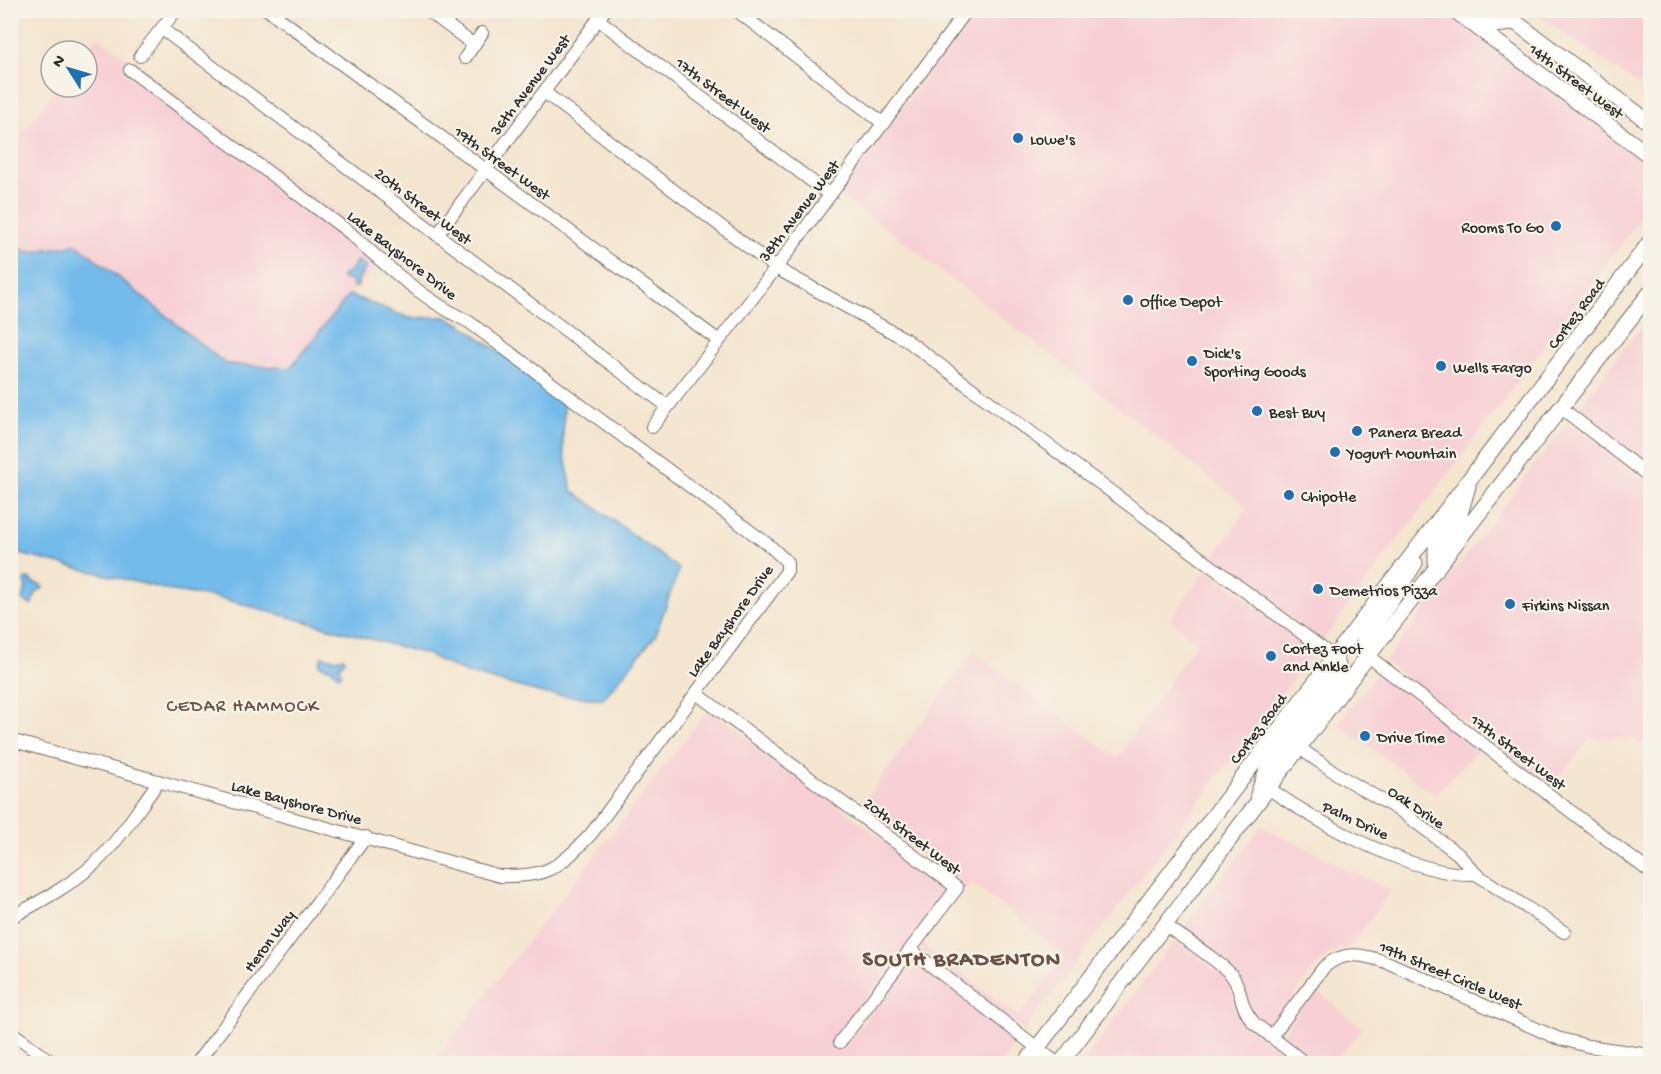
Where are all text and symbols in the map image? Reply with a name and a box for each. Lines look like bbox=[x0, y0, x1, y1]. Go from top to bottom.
street label: 36th Avenue West bbox=[487, 31, 577, 141]
north arrow bbox=[39, 39, 99, 99]
street label: 14th Street West bbox=[1523, 40, 1627, 125]
text: N bbox=[49, 52, 71, 72]
street label: 17th Street West bbox=[670, 54, 774, 140]
street label: 19th Street West bbox=[448, 123, 554, 207]
marker: Lowe's bbox=[1011, 131, 1025, 145]
place label: Lowe's bbox=[1030, 132, 1076, 151]
street label: 38th Avenue West bbox=[756, 156, 846, 267]
street label: 20th Street West bbox=[370, 165, 475, 251]
street label: Lake Bayshore Drive bbox=[342, 208, 460, 306]
marker: Rooms To Go bbox=[1549, 219, 1563, 233]
place label: Rooms To Go bbox=[1461, 220, 1544, 239]
street label: Cortez Road bbox=[1545, 275, 1611, 354]
marker: Office Depot bbox=[1121, 293, 1135, 307]
place label: Office Depot bbox=[1140, 294, 1223, 313]
place label: Dick's Sporting Goods bbox=[1203, 346, 1307, 383]
marker: Dick's Sporting Goods bbox=[1185, 354, 1199, 368]
marker: Wells Fargo bbox=[1434, 359, 1448, 373]
place label: Wells Fargo bbox=[1453, 360, 1532, 379]
marker: Best Buy bbox=[1250, 404, 1264, 418]
place label: Best Buy bbox=[1268, 405, 1325, 424]
marker: Panera Bread bbox=[1350, 424, 1364, 438]
place label: Panera Bread bbox=[1368, 425, 1463, 444]
marker: Yogurt Mountain bbox=[1328, 445, 1342, 459]
place label: Yogurt Mountain bbox=[1345, 446, 1457, 465]
marker: Chipotle bbox=[1282, 488, 1296, 502]
place label: Chipotle bbox=[1301, 489, 1357, 508]
street label: Lake Bayshore Drive bbox=[685, 562, 779, 682]
marker: Demetrios Pizza bbox=[1311, 582, 1325, 596]
place label: Demetrios Pizza bbox=[1329, 583, 1438, 602]
marker: Firkins Nissan bbox=[1503, 597, 1517, 611]
place label: Firkins Nissan bbox=[1521, 598, 1610, 617]
place label: Cortez Foot and Ankle bbox=[1283, 641, 1364, 678]
marker: Cortez Foot and Ankle bbox=[1264, 649, 1278, 663]
street label: Cortez Road bbox=[1227, 690, 1293, 769]
district label: CEDAR HAMMOCK bbox=[167, 697, 320, 718]
street label: 17th Street West bbox=[1465, 711, 1569, 797]
marker: Drive Time bbox=[1358, 729, 1372, 743]
place label: Drive Time bbox=[1376, 730, 1446, 749]
street label: Lake Bayshore Drive bbox=[229, 778, 364, 831]
street label: Oak Drive bbox=[1383, 783, 1448, 835]
street label: 20th Street West bbox=[859, 795, 964, 881]
street label: Palm Drive bbox=[1317, 798, 1391, 846]
street label: Heron Way bbox=[241, 907, 300, 977]
street label: 19th Street Circle West bbox=[1375, 938, 1525, 1016]
district label: SOUTH BRADENTON bbox=[862, 948, 1062, 974]

